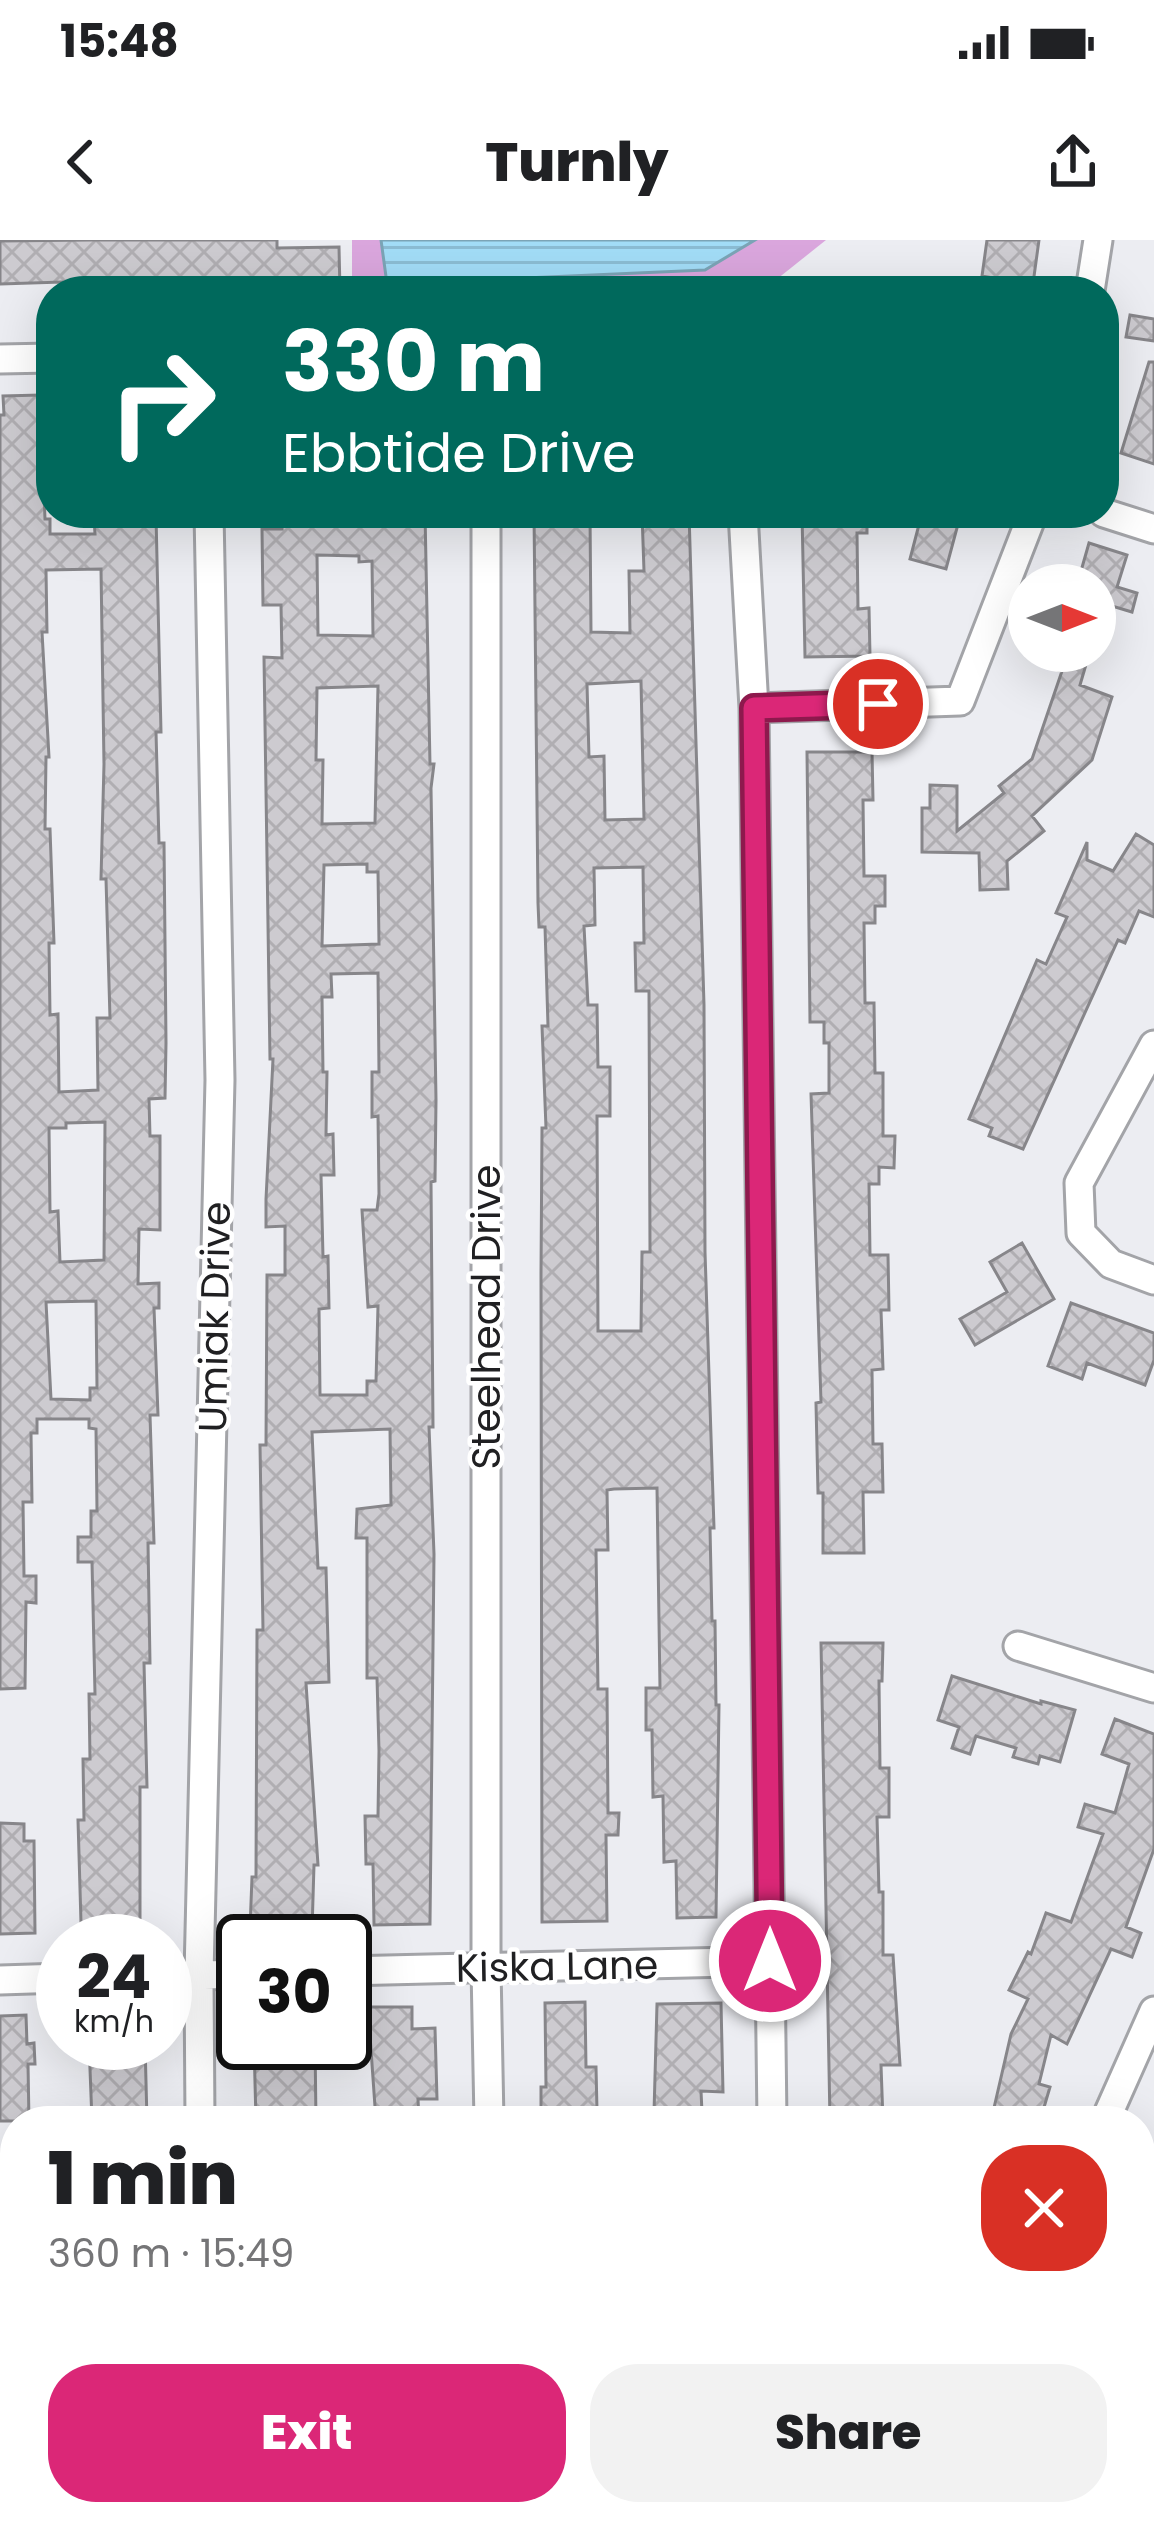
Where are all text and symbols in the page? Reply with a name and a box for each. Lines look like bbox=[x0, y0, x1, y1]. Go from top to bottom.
text: 15:48 bbox=[60, 10, 179, 73]
text: Turnly bbox=[486, 124, 668, 200]
icon: back bbox=[48, 129, 114, 195]
icon: share bbox=[1040, 129, 1106, 195]
text: 330 m bbox=[282, 303, 545, 420]
icon: right bbox=[84, 324, 240, 480]
text: Ebbtide Drive bbox=[282, 415, 635, 491]
north arrow bbox=[1008, 564, 1116, 672]
map controls bbox=[1008, 564, 1116, 672]
pin bbox=[827, 653, 929, 755]
icon: arrive bbox=[845, 671, 911, 737]
street label: Steelhead Drive bbox=[459, 1164, 514, 1470]
street label: Umiak Drive bbox=[185, 1201, 244, 1433]
position arrow bbox=[707, 1898, 833, 2024]
speed limit sign: 30 bbox=[216, 1914, 372, 2070]
text: 24 bbox=[77, 1935, 151, 2019]
street label: Kiska Lane bbox=[455, 1937, 659, 1996]
text: km/h bbox=[74, 2000, 154, 2043]
text: 1 min bbox=[48, 2128, 238, 2229]
button: close bbox=[981, 2145, 1107, 2271]
text: 360 m · 15:49 bbox=[48, 2226, 294, 2281]
button: Exit bbox=[48, 2364, 566, 2502]
button: Share bbox=[590, 2364, 1107, 2502]

